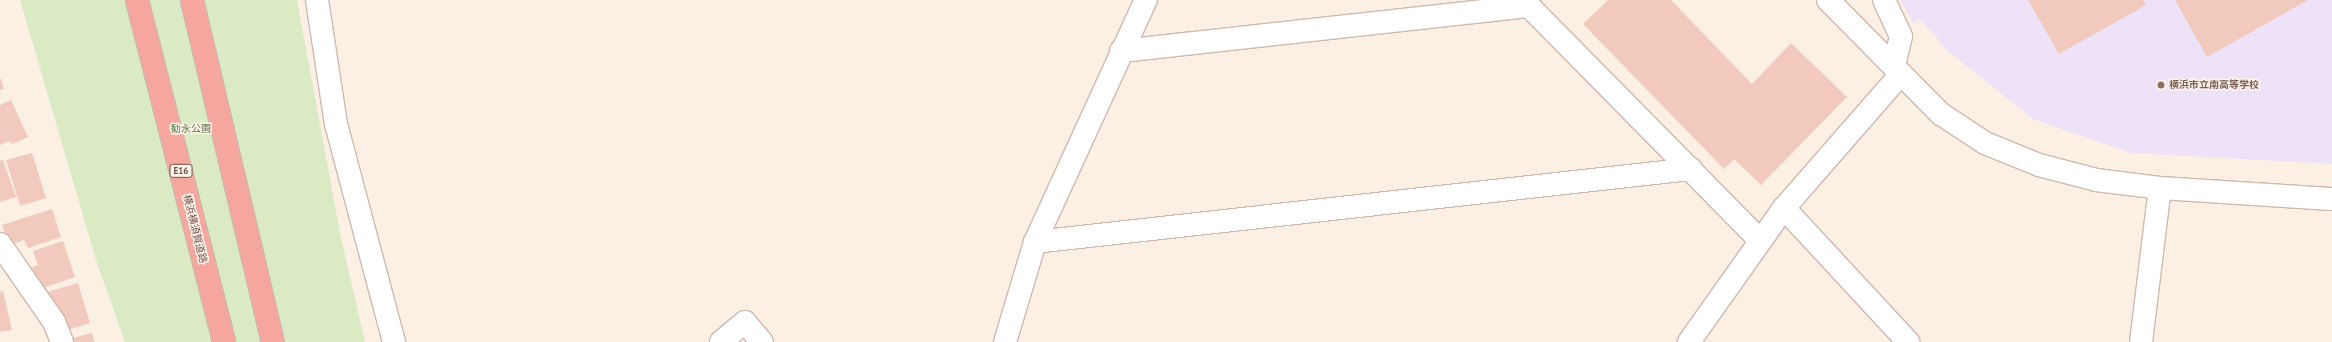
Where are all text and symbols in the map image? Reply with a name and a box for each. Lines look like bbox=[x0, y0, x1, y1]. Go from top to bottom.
place label: 横浜市立南高等学校 bbox=[2169, 79, 2259, 91]
marker: 横浜市立南高等学校 bbox=[2156, 80, 2166, 90]
park label: 勧永公園 bbox=[171, 123, 211, 135]
road number: E16 bbox=[169, 164, 193, 178]
street label: 横浜横須賀道路 bbox=[181, 194, 209, 264]

